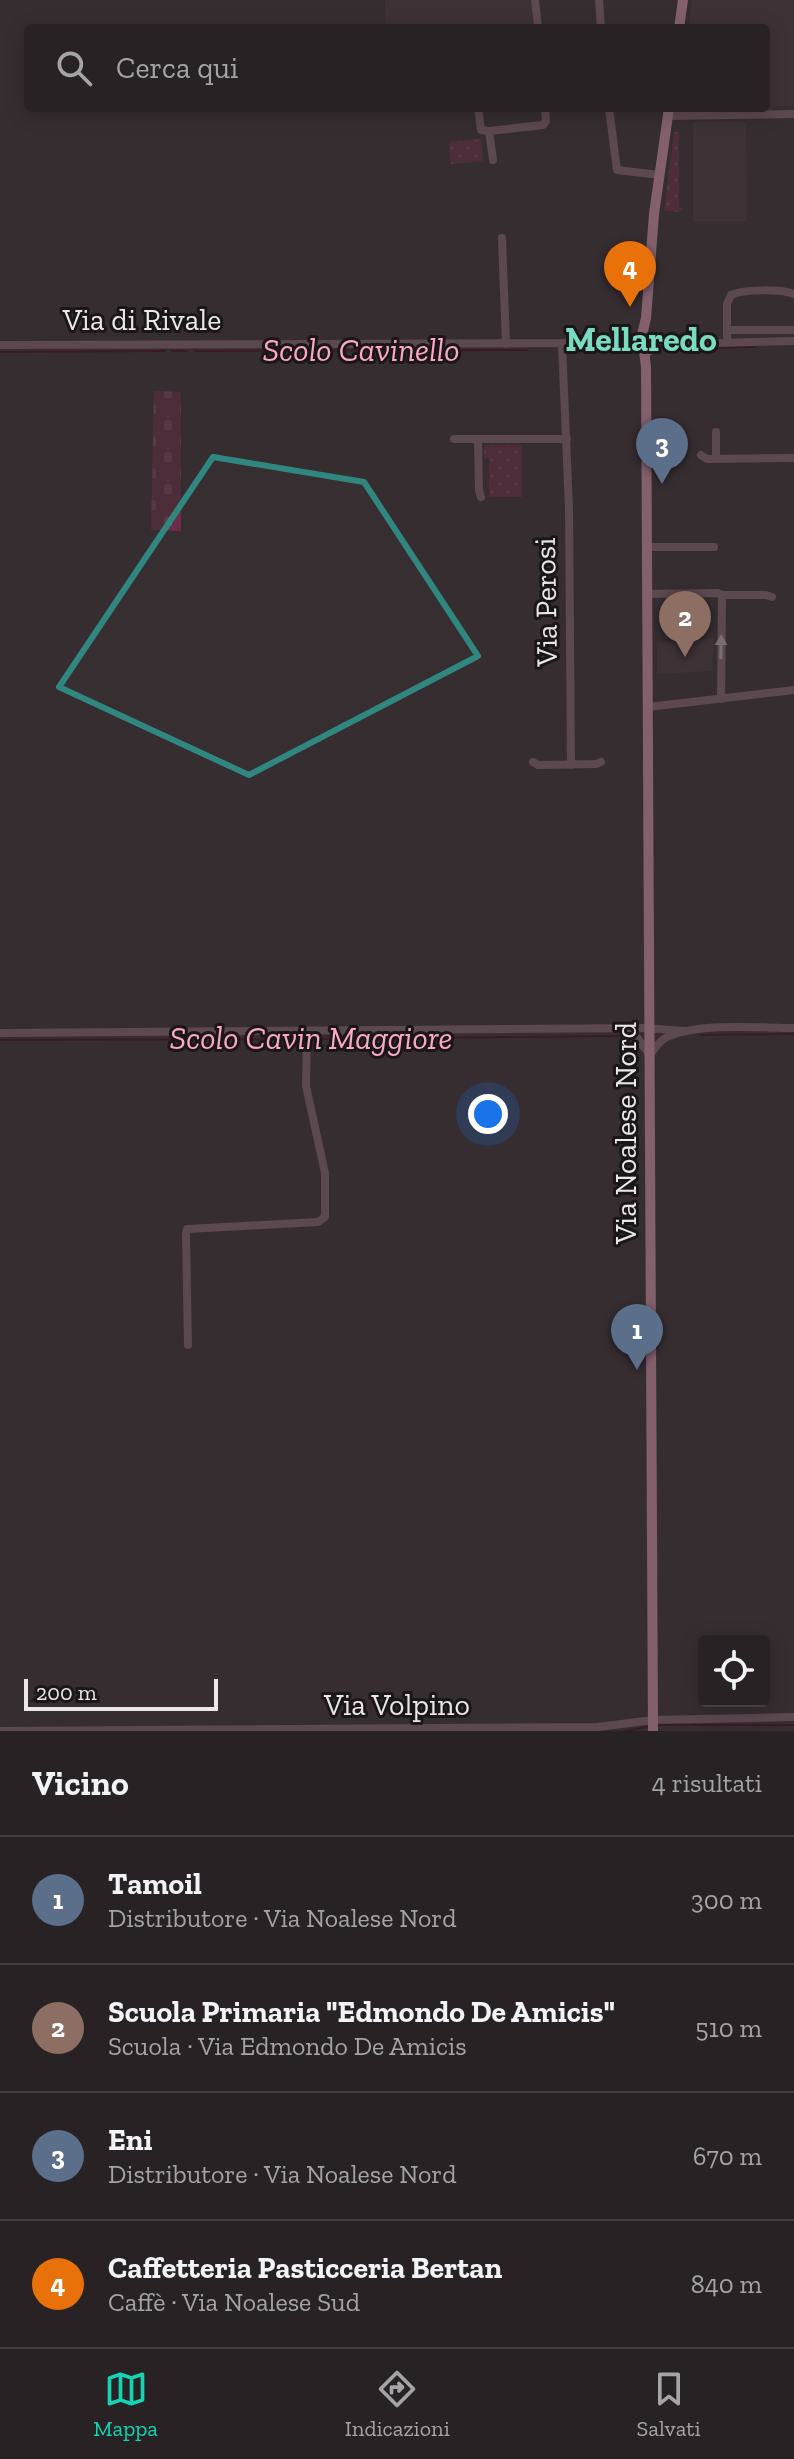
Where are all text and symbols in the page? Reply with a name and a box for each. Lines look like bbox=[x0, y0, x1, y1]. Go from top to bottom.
search box bbox=[24, 24, 770, 112]
icon: search bbox=[52, 46, 96, 90]
text: Cerca qui bbox=[116, 50, 239, 86]
pin: 4 bbox=[604, 241, 656, 307]
street label: Via di Rivale bbox=[62, 302, 221, 338]
district label: Mellaredo bbox=[565, 319, 717, 360]
water label: Scolo Cavinello bbox=[262, 331, 460, 369]
pin: 3 bbox=[636, 418, 688, 484]
street label: Via Perosi bbox=[527, 537, 565, 668]
pin: 2 bbox=[659, 591, 711, 657]
one-way arrow bbox=[715, 634, 727, 659]
water label: Scolo Cavin Maggiore bbox=[169, 1019, 453, 1057]
street label: Via Noalese Nord bbox=[608, 1021, 644, 1245]
your location bbox=[468, 1094, 508, 1134]
pin: 1 bbox=[611, 1304, 663, 1370]
map controls bbox=[698, 1635, 770, 1707]
button: locate bbox=[698, 1635, 770, 1707]
scale bar bbox=[24, 1675, 218, 1711]
text: 200 m bbox=[36, 1679, 97, 1706]
street label: Via Volpino bbox=[323, 1687, 470, 1723]
text: Vicino bbox=[32, 1763, 129, 1804]
text: 4 risultati bbox=[652, 1767, 762, 1799]
text: Tamoil bbox=[108, 1866, 202, 1902]
text: 1 bbox=[53, 1884, 63, 1916]
text: 300 m bbox=[691, 1884, 762, 1916]
text: Distributore · Via Noalese Nord bbox=[108, 1902, 456, 1934]
text: Scuola Primaria "Edmondo De Amicis" bbox=[108, 1994, 615, 2030]
text: 2 bbox=[51, 2012, 65, 2044]
text: 510 m bbox=[695, 2012, 762, 2044]
text: Scuola · Via Edmondo De Amicis bbox=[108, 2030, 467, 2062]
text: Eni bbox=[108, 2122, 153, 2158]
text: 3 bbox=[51, 2140, 65, 2172]
text: 670 m bbox=[693, 2140, 762, 2172]
text: Distributore · Via Noalese Nord bbox=[108, 2158, 456, 2190]
text: Caffetteria Pasticceria Bertan bbox=[108, 2250, 502, 2286]
text: 4 bbox=[51, 2268, 65, 2300]
text: 840 m bbox=[691, 2268, 762, 2300]
text: Caffè · Via Noalese Sud bbox=[108, 2286, 360, 2318]
tab: Mappa bbox=[93, 2367, 158, 2442]
tab: Indicazioni bbox=[345, 2367, 450, 2442]
tab: Salvati bbox=[637, 2367, 701, 2442]

